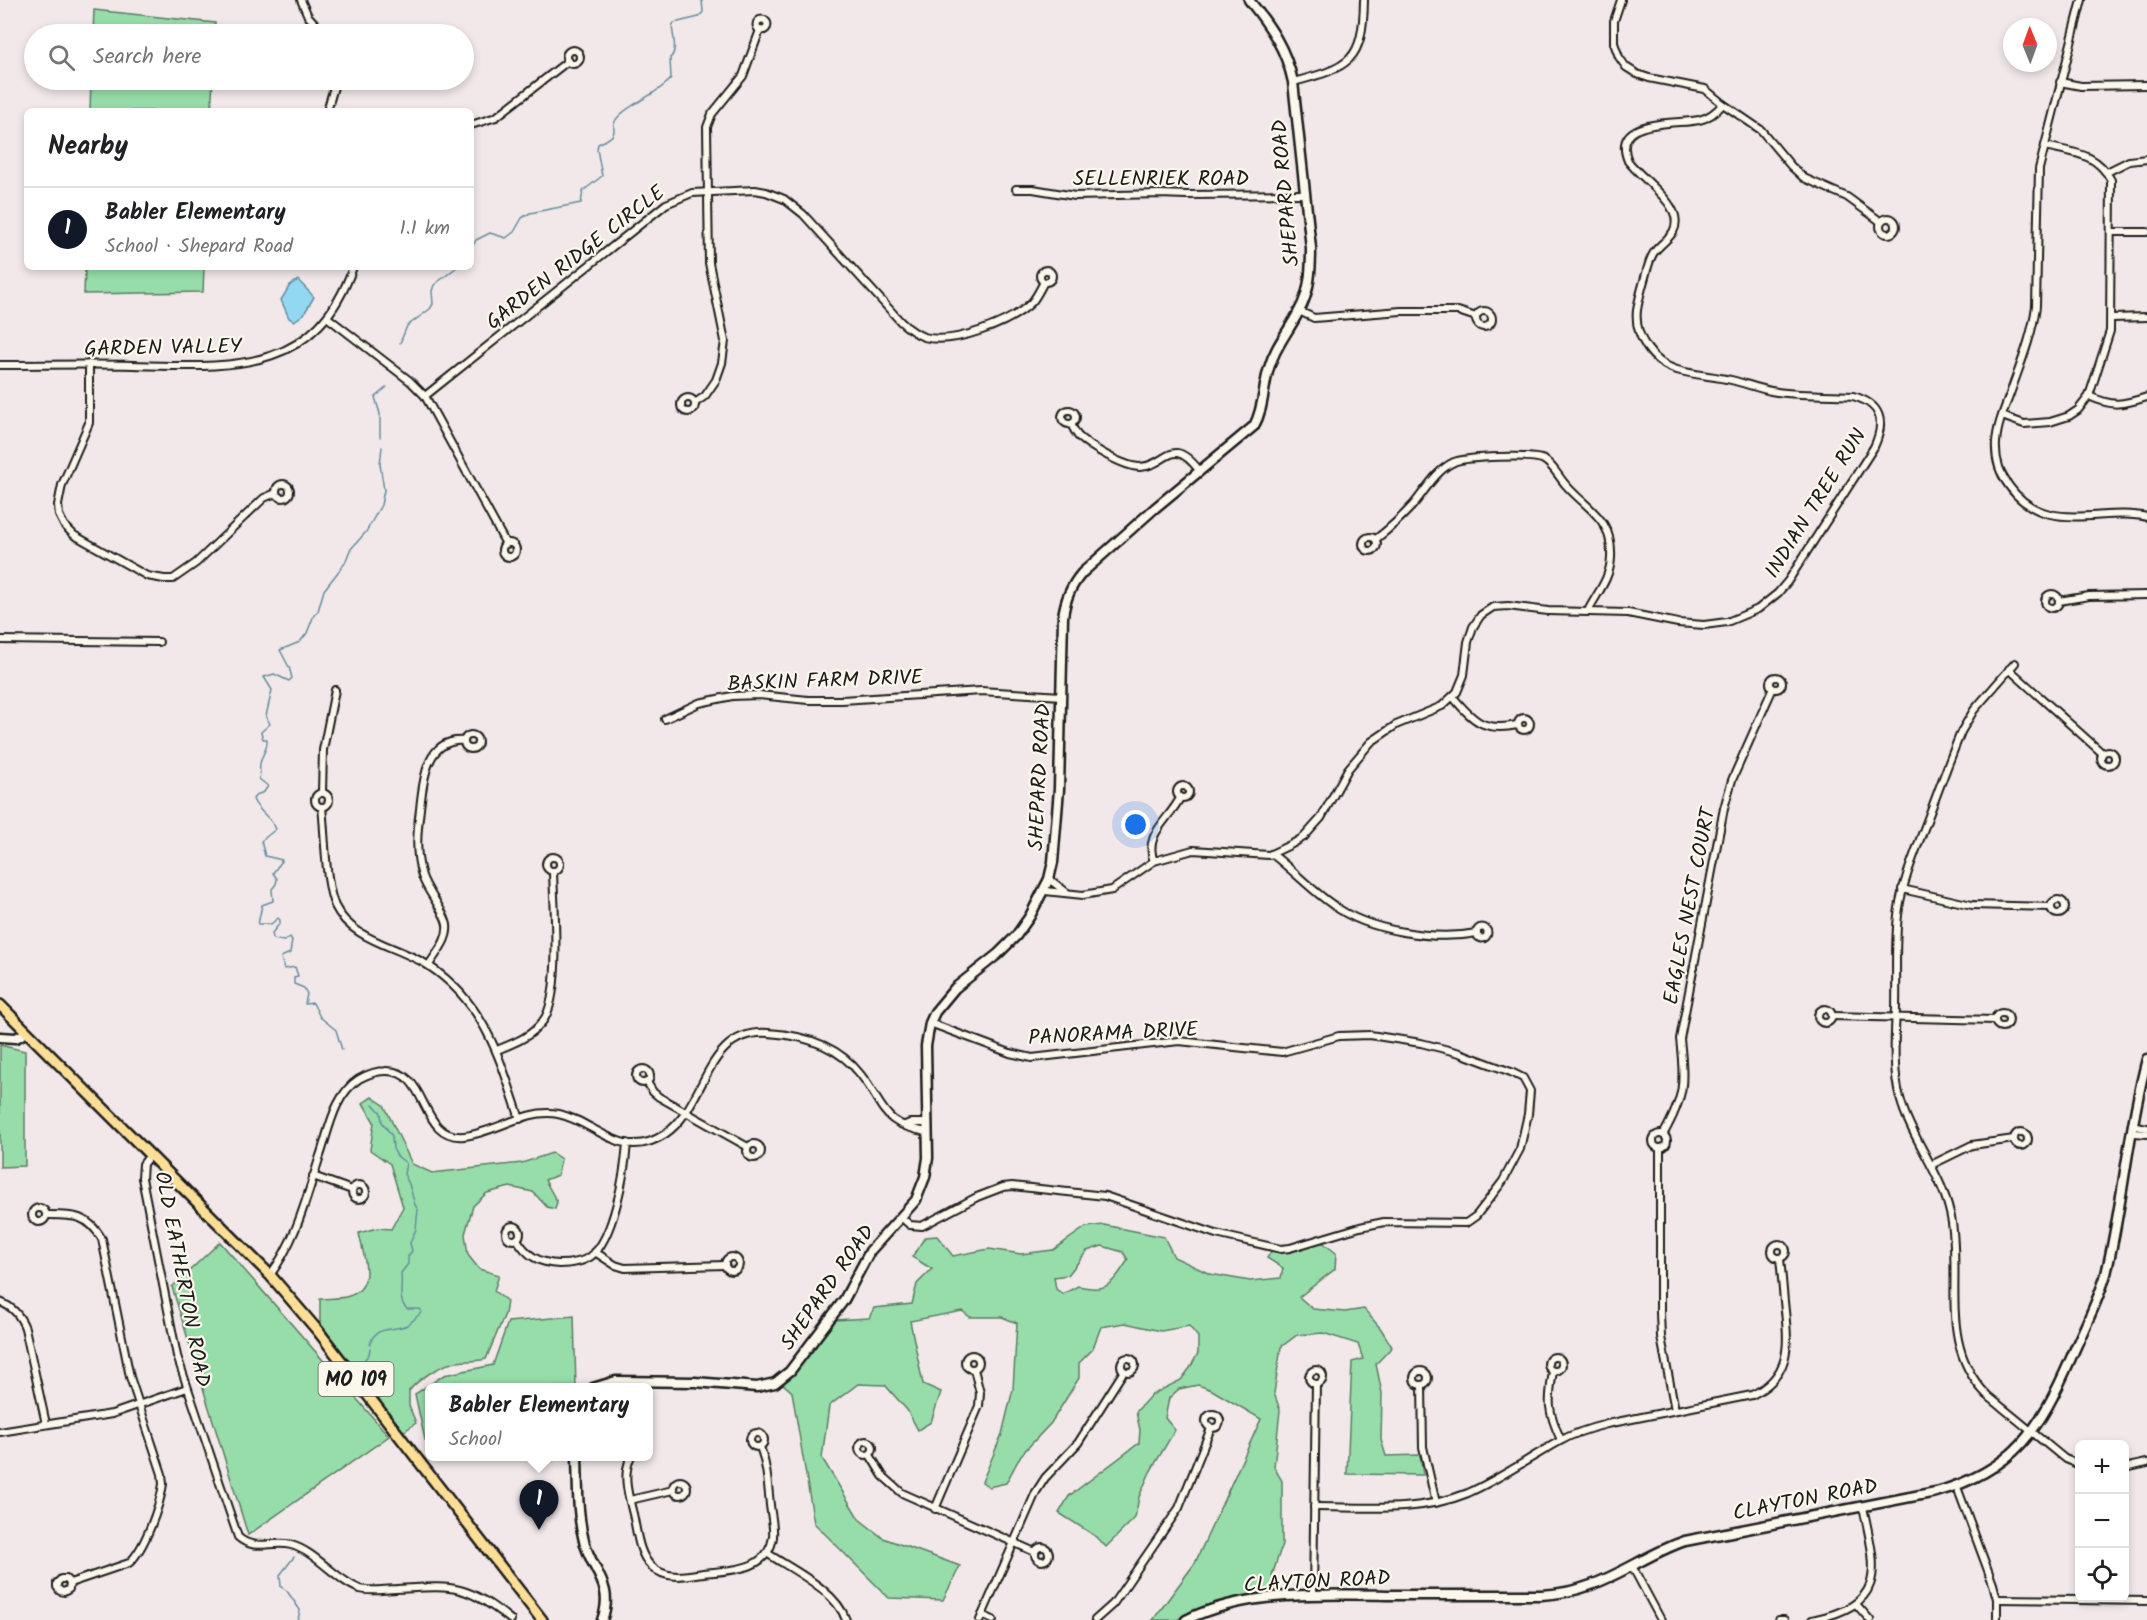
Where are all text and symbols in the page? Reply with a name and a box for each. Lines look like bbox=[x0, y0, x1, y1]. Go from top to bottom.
north arrow bbox=[2003, 18, 2057, 72]
search box bbox=[24, 24, 474, 90]
text: Search here bbox=[93, 40, 201, 75]
icon: search bbox=[45, 41, 78, 74]
street label: SHEPARD ROAD bbox=[1264, 118, 1309, 268]
text: Nearby bbox=[48, 126, 128, 168]
street label: SELLENRIEK ROAD bbox=[1073, 163, 1249, 196]
street label: GARDEN RIDGE CIRCLE bbox=[479, 177, 673, 339]
text: Babler Elementary bbox=[105, 196, 286, 231]
text: 1 bbox=[64, 213, 71, 245]
text: 1.1 km bbox=[399, 213, 450, 245]
text: School · Shepard Road bbox=[105, 231, 293, 263]
street label: GARDEN VALLEY bbox=[84, 331, 243, 366]
street label: INDIAN TREE RUN bbox=[1757, 422, 1876, 585]
street label: BASKIN FARM DRIVE bbox=[727, 662, 924, 701]
street label: SHEPARD ROAD bbox=[1020, 703, 1061, 852]
street label: EAGLES NEST COURT bbox=[1655, 803, 1726, 1008]
your location bbox=[1121, 810, 1150, 839]
street label: PANORAMA DRIVE bbox=[1027, 1014, 1199, 1055]
street label: OLD EATHERTON ROAD bbox=[144, 1168, 219, 1390]
street label: SHEPARD ROAD bbox=[772, 1218, 884, 1358]
road number: MO 109 bbox=[318, 1362, 394, 1396]
popup bbox=[425, 1383, 653, 1461]
text: Babler Elementary bbox=[449, 1389, 629, 1424]
text: School bbox=[449, 1424, 502, 1456]
map controls bbox=[2075, 1440, 2129, 1602]
button: + bbox=[2075, 1440, 2129, 1494]
street label: CLAYTON ROAD bbox=[1730, 1470, 1881, 1531]
pin: 1 bbox=[520, 1480, 558, 1530]
button: − bbox=[2075, 1494, 2129, 1548]
button: locate bbox=[2075, 1548, 2129, 1602]
street label: CLAYTON ROAD bbox=[1243, 1562, 1391, 1603]

